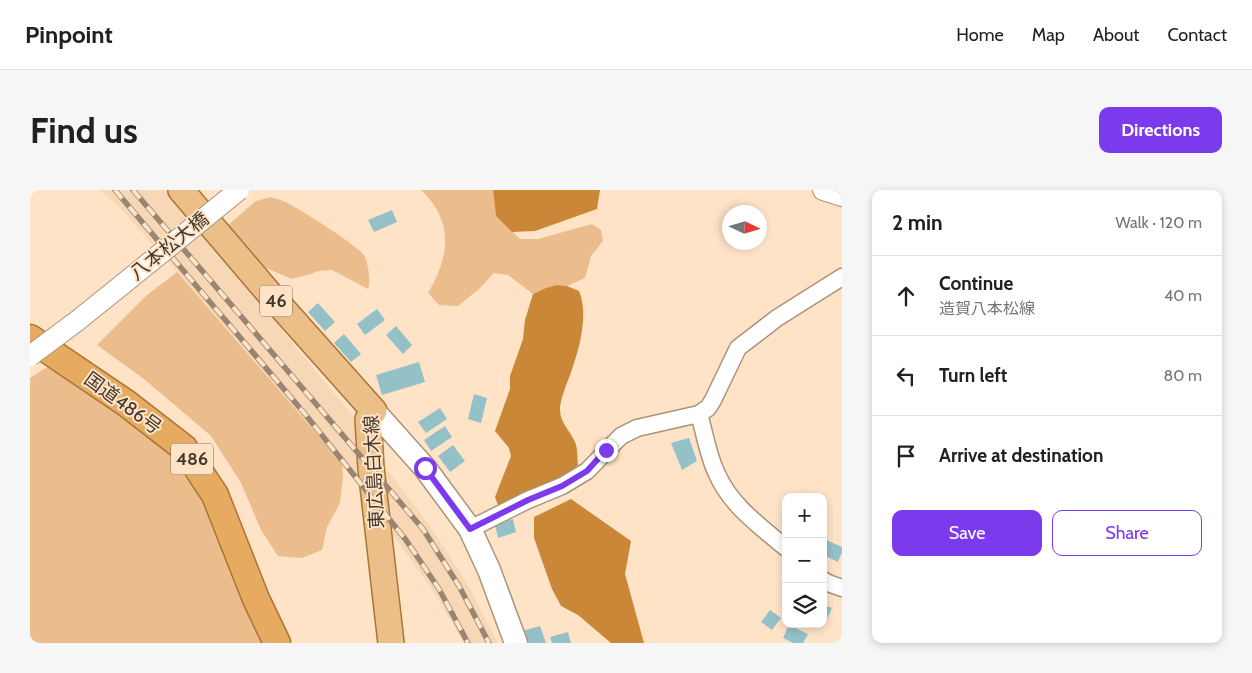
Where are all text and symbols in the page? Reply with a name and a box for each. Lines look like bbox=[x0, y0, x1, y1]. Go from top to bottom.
text: Pinpoint bbox=[25, 20, 113, 49]
text: Home bbox=[956, 24, 1004, 46]
text: Map bbox=[1032, 24, 1065, 46]
text: About bbox=[1093, 24, 1139, 46]
text: Contact bbox=[1167, 24, 1227, 46]
button: Directions bbox=[1099, 107, 1222, 153]
text: Find us bbox=[30, 109, 138, 152]
north arrow bbox=[722, 205, 767, 250]
street label: 八本松大橋 bbox=[125, 207, 213, 285]
text: 2 min bbox=[892, 210, 943, 235]
text: Walk · 120 m bbox=[1115, 213, 1202, 232]
text: Continue bbox=[939, 272, 1013, 295]
icon: ahead bbox=[892, 282, 920, 310]
road number: 46 bbox=[260, 285, 292, 316]
text: 40 m bbox=[1164, 286, 1202, 305]
text: 造賀八本松線 bbox=[939, 299, 1035, 318]
icon: left bbox=[892, 362, 920, 390]
text: Turn left bbox=[939, 364, 1007, 387]
text: 80 m bbox=[1164, 366, 1202, 385]
street label: 国道486号 bbox=[80, 367, 166, 439]
street label: 東広島白木線 bbox=[360, 414, 388, 530]
route end bbox=[595, 439, 618, 462]
icon: arrive bbox=[892, 442, 920, 470]
road number: 486 bbox=[171, 443, 213, 474]
text: Arrive at destination bbox=[939, 444, 1103, 467]
route start bbox=[414, 457, 437, 480]
map controls bbox=[782, 493, 827, 628]
button: + bbox=[782, 493, 827, 538]
button: Save bbox=[892, 510, 1042, 556]
button: Share bbox=[1052, 510, 1202, 556]
button: − bbox=[782, 538, 827, 583]
button: layers bbox=[782, 583, 827, 628]

